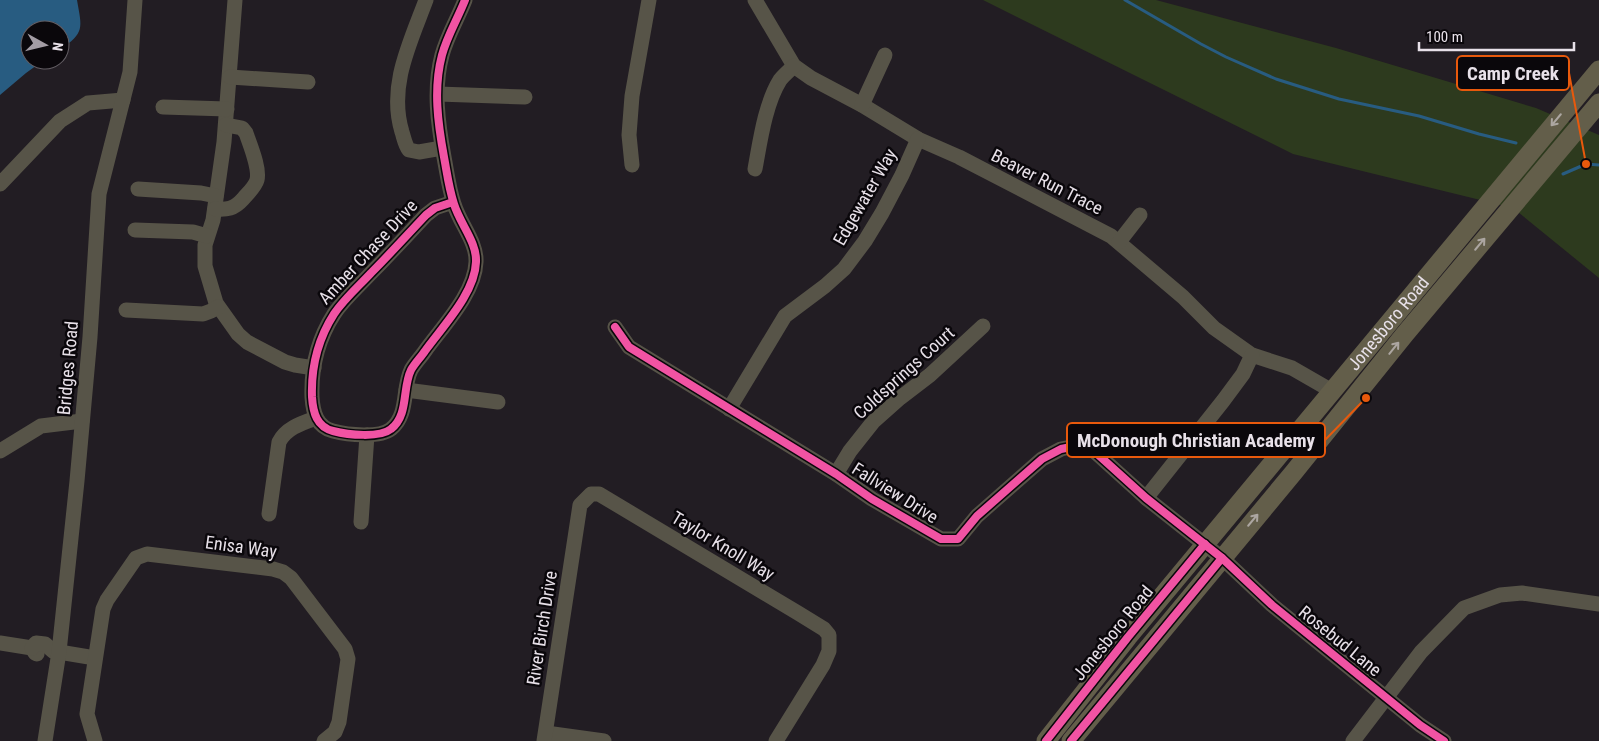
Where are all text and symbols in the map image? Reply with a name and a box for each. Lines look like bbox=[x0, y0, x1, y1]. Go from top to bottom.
north arrow bbox=[20, 20, 70, 70]
scale bar bbox=[1419, 20, 1574, 52]
text: 100 m bbox=[1426, 28, 1463, 46]
text: N bbox=[49, 41, 66, 52]
callout: Camp Creek bbox=[1457, 56, 1569, 90]
text: Camp Creek bbox=[1467, 62, 1560, 85]
one-way arrow bbox=[1551, 114, 1562, 127]
street label: Edgewater Way bbox=[828, 144, 901, 249]
street label: Beaver Run Trace bbox=[988, 144, 1107, 219]
street label: Amber Chase Drive bbox=[314, 195, 421, 308]
one-way arrow bbox=[1474, 238, 1485, 251]
street label: Jonesboro Road bbox=[1343, 272, 1433, 374]
street label: Bridges Road bbox=[53, 320, 82, 416]
street label: Coldsprings Court bbox=[849, 322, 958, 423]
one-way arrow bbox=[1388, 342, 1399, 355]
callout: McDonough Christian Academy bbox=[1067, 423, 1325, 457]
text: McDonough Christian Academy bbox=[1077, 429, 1316, 452]
street label: Fallview Drive bbox=[848, 458, 942, 527]
street label: Taylor Knoll Way bbox=[668, 507, 779, 585]
one-way arrow bbox=[1247, 514, 1259, 527]
street label: Enisa Way bbox=[204, 531, 279, 562]
street label: River Birch Drive bbox=[522, 569, 561, 687]
street label: Jonesboro Road bbox=[1068, 581, 1157, 684]
street label: Rosebud Lane bbox=[1295, 601, 1386, 680]

